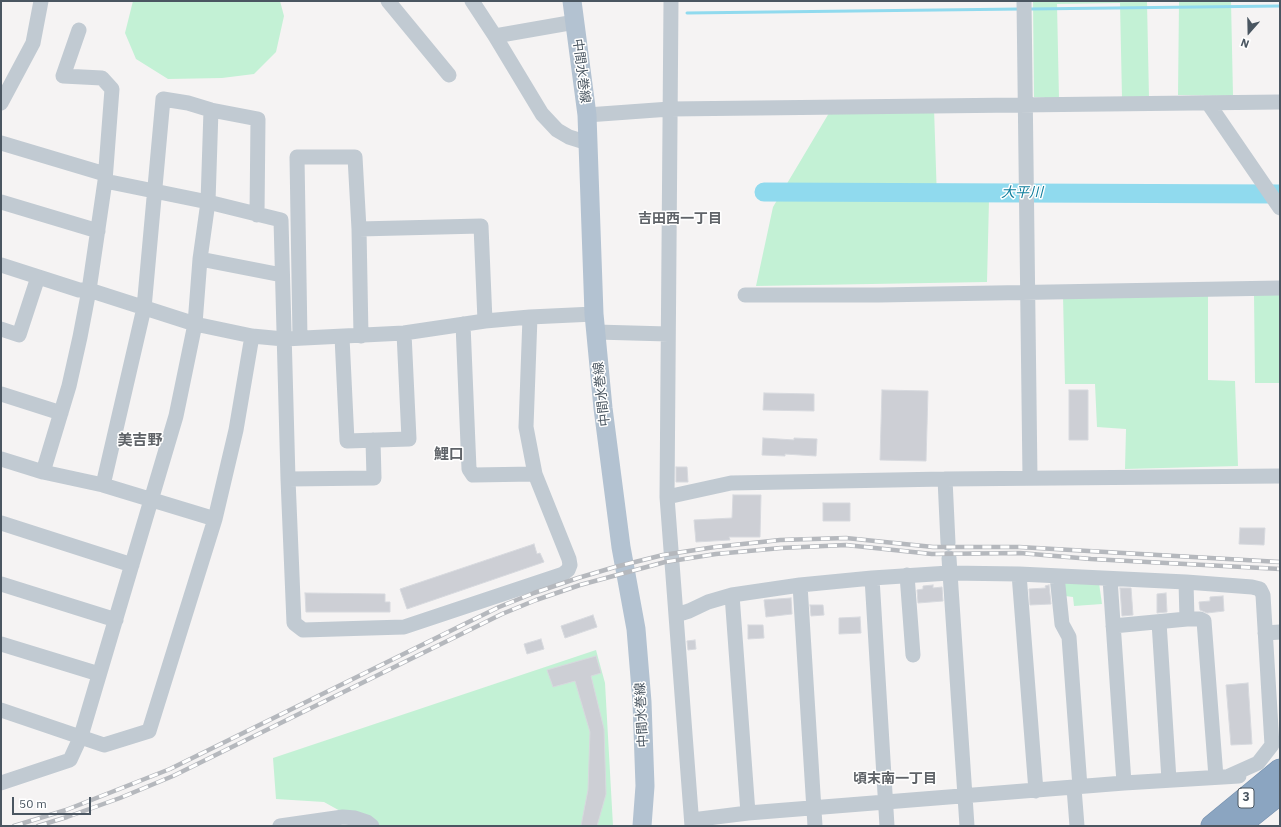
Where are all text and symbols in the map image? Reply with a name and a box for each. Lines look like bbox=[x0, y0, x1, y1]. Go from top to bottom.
north arrow bbox=[1229, 12, 1269, 52]
text: N bbox=[1239, 35, 1251, 51]
street label: 中間水巻線 bbox=[569, 38, 593, 104]
water label: 大平川 bbox=[1001, 185, 1043, 201]
district label: 吉田西一丁目 bbox=[638, 211, 722, 227]
street label: 中間水巻線 bbox=[591, 361, 613, 427]
district label: 美吉野 bbox=[118, 432, 162, 450]
district label: 鯉口 bbox=[434, 446, 464, 464]
street label: 中間水巻線 bbox=[633, 682, 651, 748]
district label: 頃末南一丁目 bbox=[853, 771, 937, 787]
road number: 3 bbox=[1238, 788, 1254, 808]
scale bar bbox=[14, 789, 93, 815]
text: 50 m bbox=[19, 796, 47, 811]

